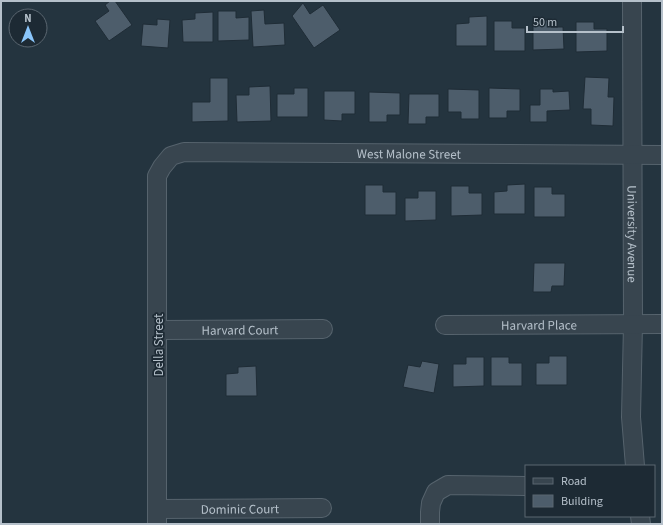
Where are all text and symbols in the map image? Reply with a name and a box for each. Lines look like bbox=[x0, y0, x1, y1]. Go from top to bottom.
north arrow bbox=[8, 8, 48, 48]
scale bar bbox=[527, 8, 623, 34]
text: N bbox=[24, 11, 32, 26]
text: 50 m bbox=[533, 14, 557, 31]
street label: West Malone Street bbox=[357, 145, 462, 164]
street label: University Avenue bbox=[623, 185, 641, 283]
street label: Della Street bbox=[150, 313, 168, 376]
street label: Harvard Place bbox=[501, 316, 577, 335]
street label: Harvard Court bbox=[201, 321, 279, 340]
legend bbox=[525, 465, 655, 517]
text: Road bbox=[561, 473, 587, 490]
text: Building bbox=[561, 493, 603, 510]
street label: Dominic Court bbox=[201, 500, 280, 519]

